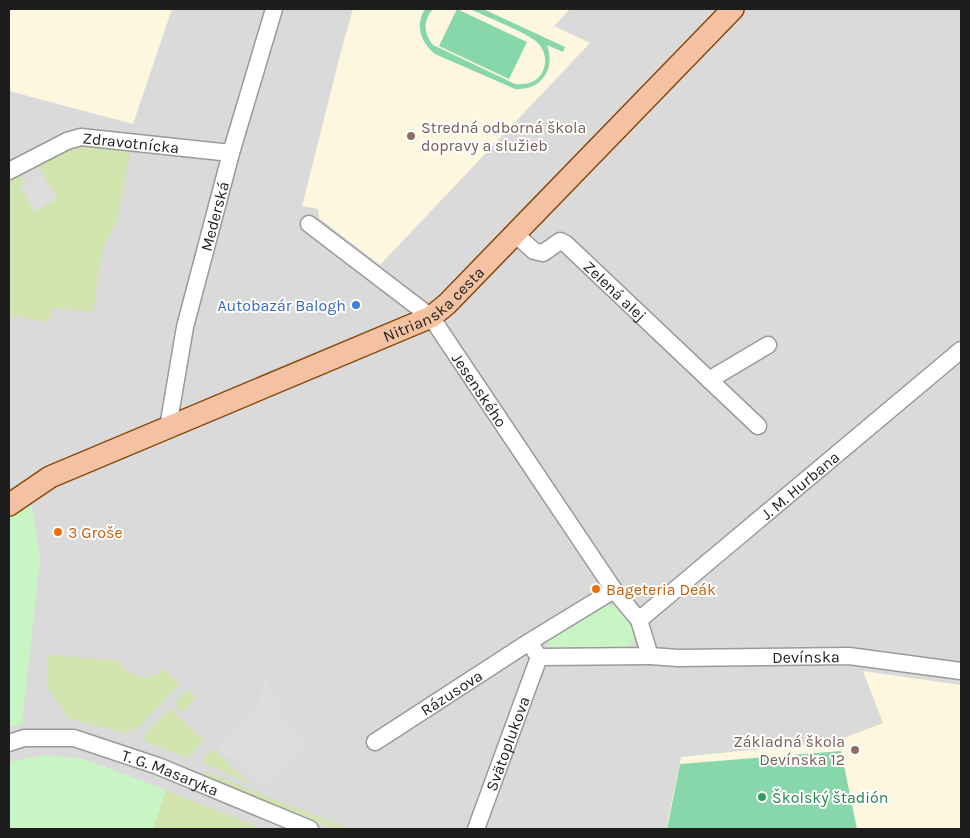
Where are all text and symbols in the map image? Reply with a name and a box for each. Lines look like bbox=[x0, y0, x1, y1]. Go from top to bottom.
place label: Stredná odborná škola dopravy a služieb bbox=[421, 118, 586, 155]
street label: Zdravotnícka bbox=[82, 128, 180, 157]
marker: Stredná odborná škola dopravy a služieb bbox=[405, 130, 417, 142]
street label: Mederská bbox=[196, 179, 233, 253]
street label: Zelená alej bbox=[580, 256, 650, 325]
street label: Nitrianska cesta bbox=[380, 262, 488, 346]
place label: Autobazár Balogh bbox=[217, 296, 346, 315]
marker: Autobazár Balogh bbox=[350, 299, 362, 311]
street label: Jesenského bbox=[448, 349, 511, 430]
street label: J. M. Hurbana bbox=[757, 447, 843, 523]
place label: 3 Groše bbox=[68, 523, 123, 542]
marker: 3 Groše bbox=[52, 526, 64, 538]
place label: Bageteria Deák bbox=[606, 580, 716, 599]
marker: Bageteria Deák bbox=[590, 583, 602, 595]
street label: Devínska bbox=[772, 647, 840, 666]
street label: Rázusova bbox=[417, 665, 486, 719]
street label: Svätoplukova bbox=[481, 694, 533, 794]
place label: Základná škola Devínska 12 bbox=[733, 732, 845, 769]
marker: Základná škola Devínska 12 bbox=[849, 744, 861, 756]
street label: T. G. Masaryka bbox=[119, 745, 222, 800]
place label: Školský štadión bbox=[772, 788, 888, 807]
marker: Školský štadión bbox=[756, 791, 768, 803]

